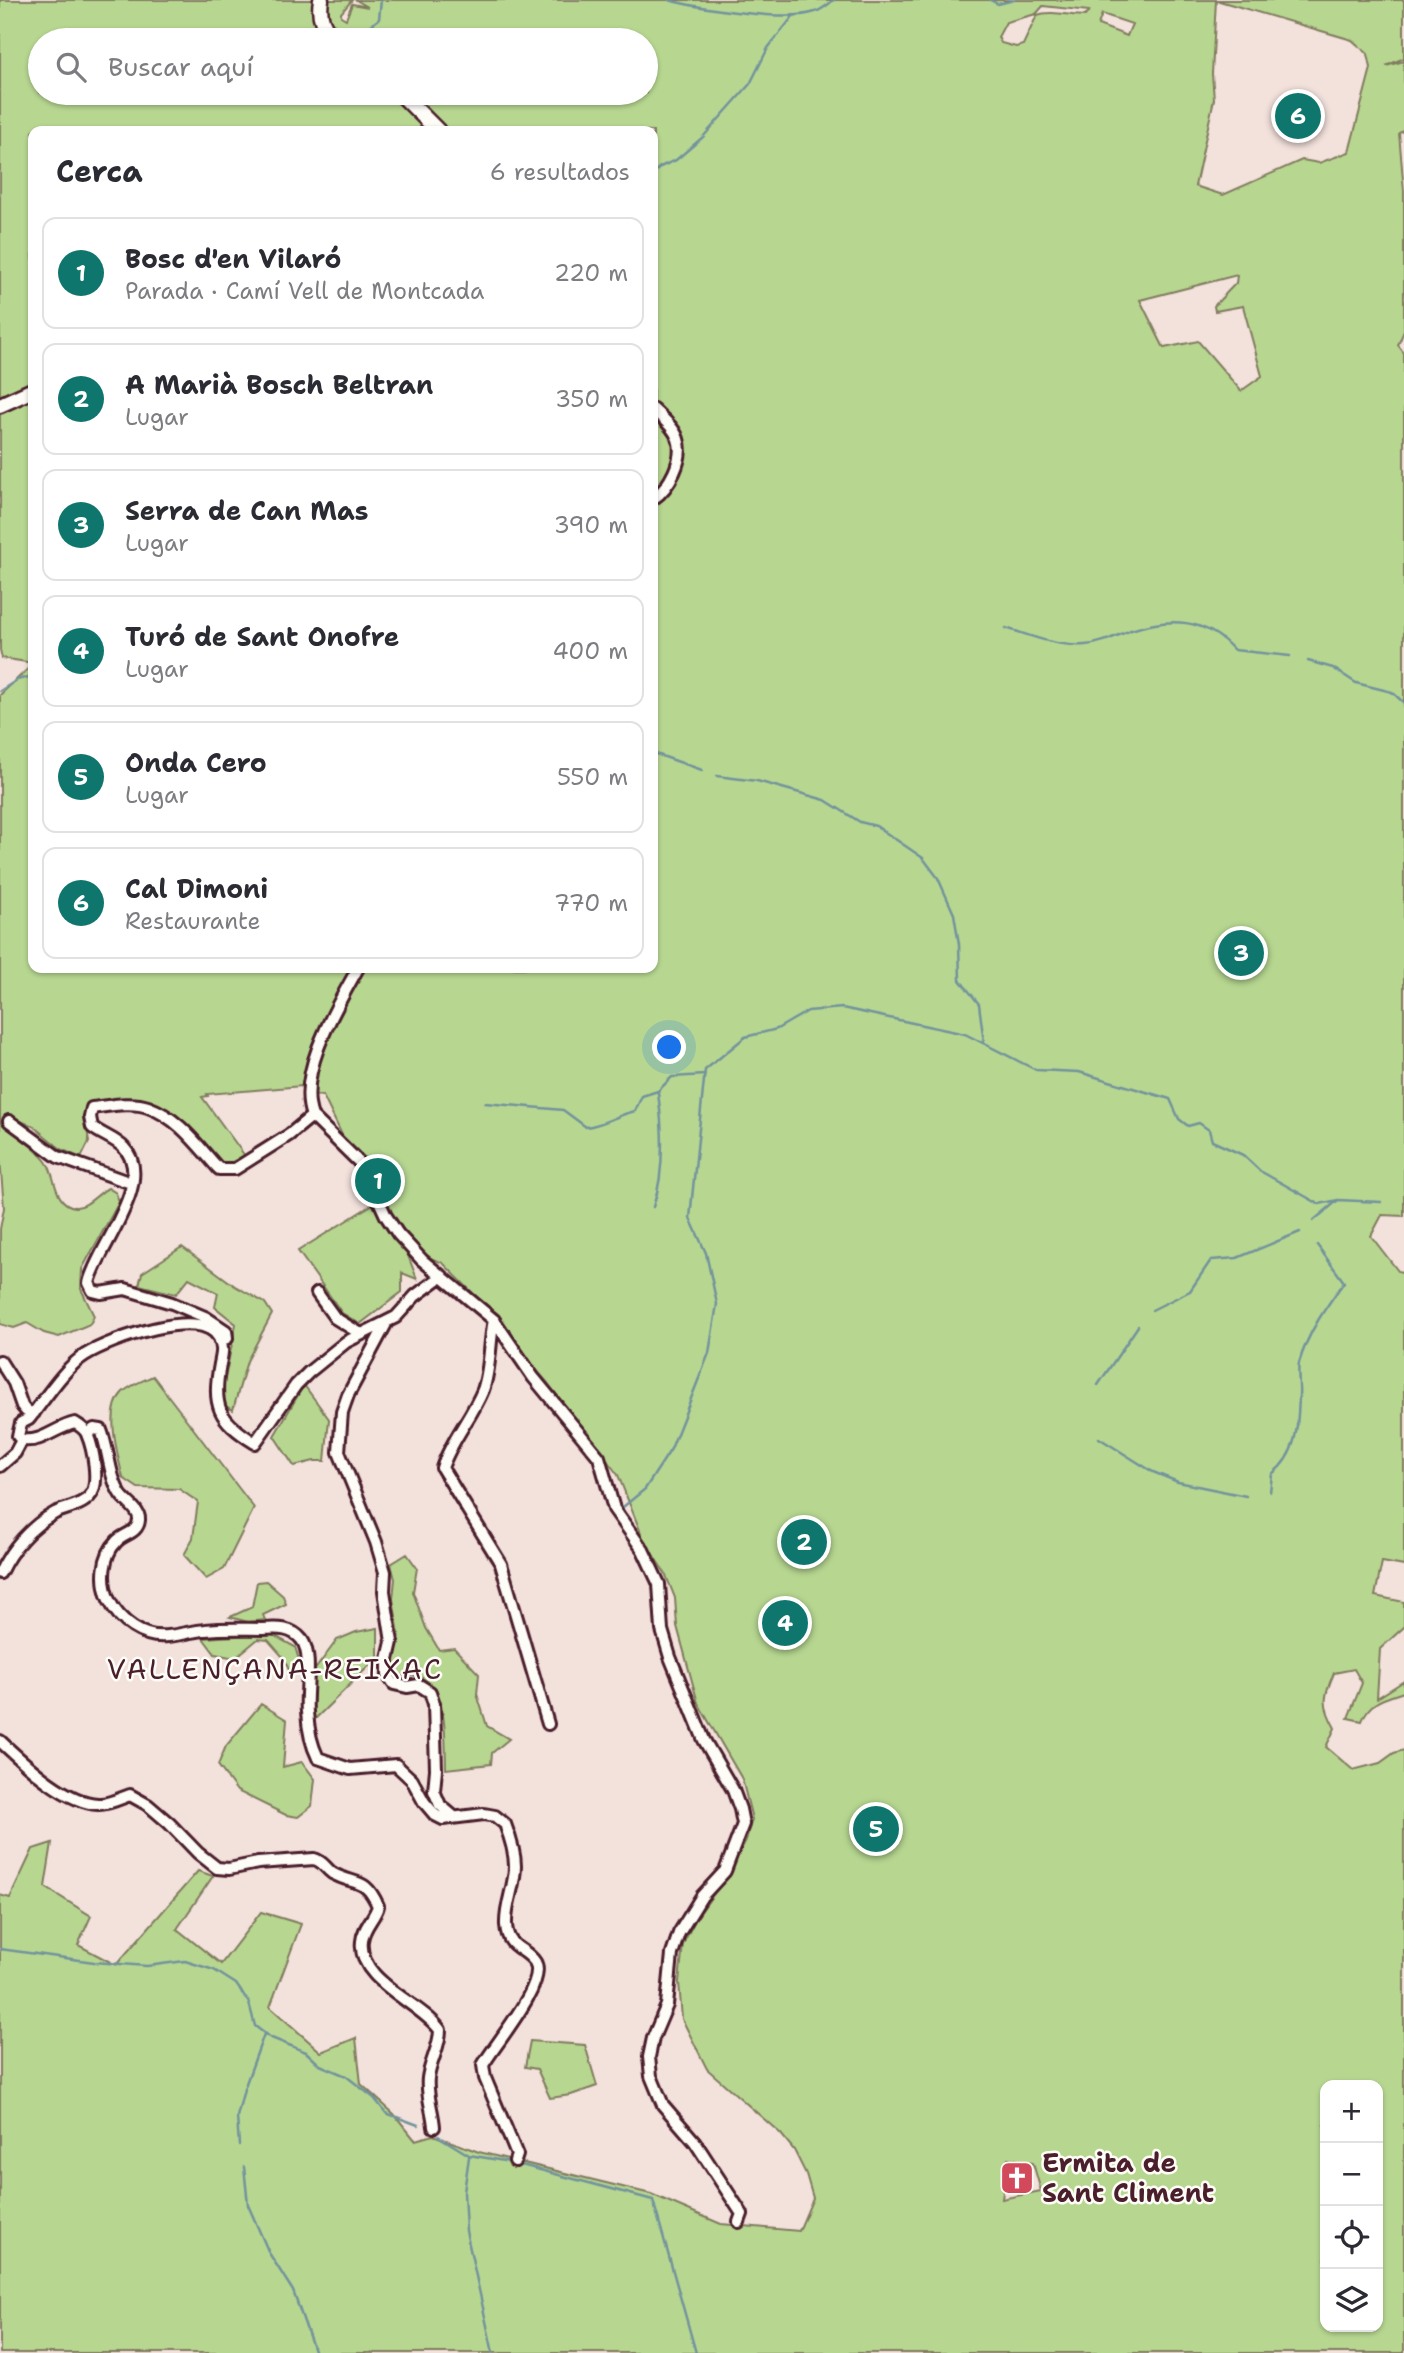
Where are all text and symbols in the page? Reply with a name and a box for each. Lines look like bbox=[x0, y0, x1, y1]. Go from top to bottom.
search box bbox=[28, 28, 658, 105]
icon: search bbox=[52, 48, 90, 86]
text: Buscar aquí bbox=[108, 49, 254, 84]
pin: 6 bbox=[1275, 90, 1321, 142]
text: Cerca bbox=[56, 151, 143, 192]
text: 6 resultados bbox=[490, 157, 630, 187]
text: Bosc d'en Vilaró bbox=[125, 241, 341, 276]
text: 1 bbox=[76, 258, 86, 288]
text: 220 m bbox=[554, 258, 628, 288]
text: Parada · Camí Vell de Montcada bbox=[125, 276, 484, 306]
text: A Marià Bosch Beltran bbox=[125, 367, 433, 402]
text: 2 bbox=[73, 384, 89, 414]
text: 350 m bbox=[555, 384, 628, 414]
text: Lugar bbox=[125, 402, 189, 432]
text: Serra de Can Mas bbox=[125, 493, 368, 528]
text: 3 bbox=[73, 510, 89, 540]
text: 390 m bbox=[554, 510, 628, 540]
text: Lugar bbox=[125, 528, 189, 558]
text: Turó de Sant Onofre bbox=[125, 619, 399, 654]
text: 4 bbox=[73, 636, 89, 666]
text: 400 m bbox=[552, 636, 628, 666]
text: Lugar bbox=[125, 654, 189, 684]
text: Onda Cero bbox=[125, 745, 267, 780]
text: 5 bbox=[74, 762, 88, 792]
text: 550 m bbox=[557, 762, 628, 792]
text: Lugar bbox=[125, 780, 189, 810]
text: Cal Dimoni bbox=[125, 871, 268, 906]
text: 6 bbox=[73, 888, 89, 918]
text: 770 m bbox=[554, 888, 628, 918]
text: Restaurante bbox=[125, 906, 260, 936]
pin: 3 bbox=[1218, 927, 1264, 979]
your location bbox=[652, 1030, 686, 1064]
pin: 1 bbox=[355, 1155, 401, 1207]
pin: 2 bbox=[781, 1516, 827, 1568]
pin: 4 bbox=[762, 1597, 808, 1649]
district label: VALLENÇANA-REIXAC bbox=[107, 1650, 443, 1688]
pin: 5 bbox=[853, 1803, 899, 1855]
map controls bbox=[1320, 2080, 1383, 2332]
button: + bbox=[1320, 2080, 1383, 2143]
button: − bbox=[1320, 2143, 1383, 2206]
place label: Ermita de Sant Climent bbox=[1042, 2145, 1214, 2210]
church icon: Ermita de Sant Climent bbox=[998, 2159, 1036, 2197]
button: locate bbox=[1320, 2206, 1383, 2269]
button: layers bbox=[1320, 2269, 1383, 2332]

